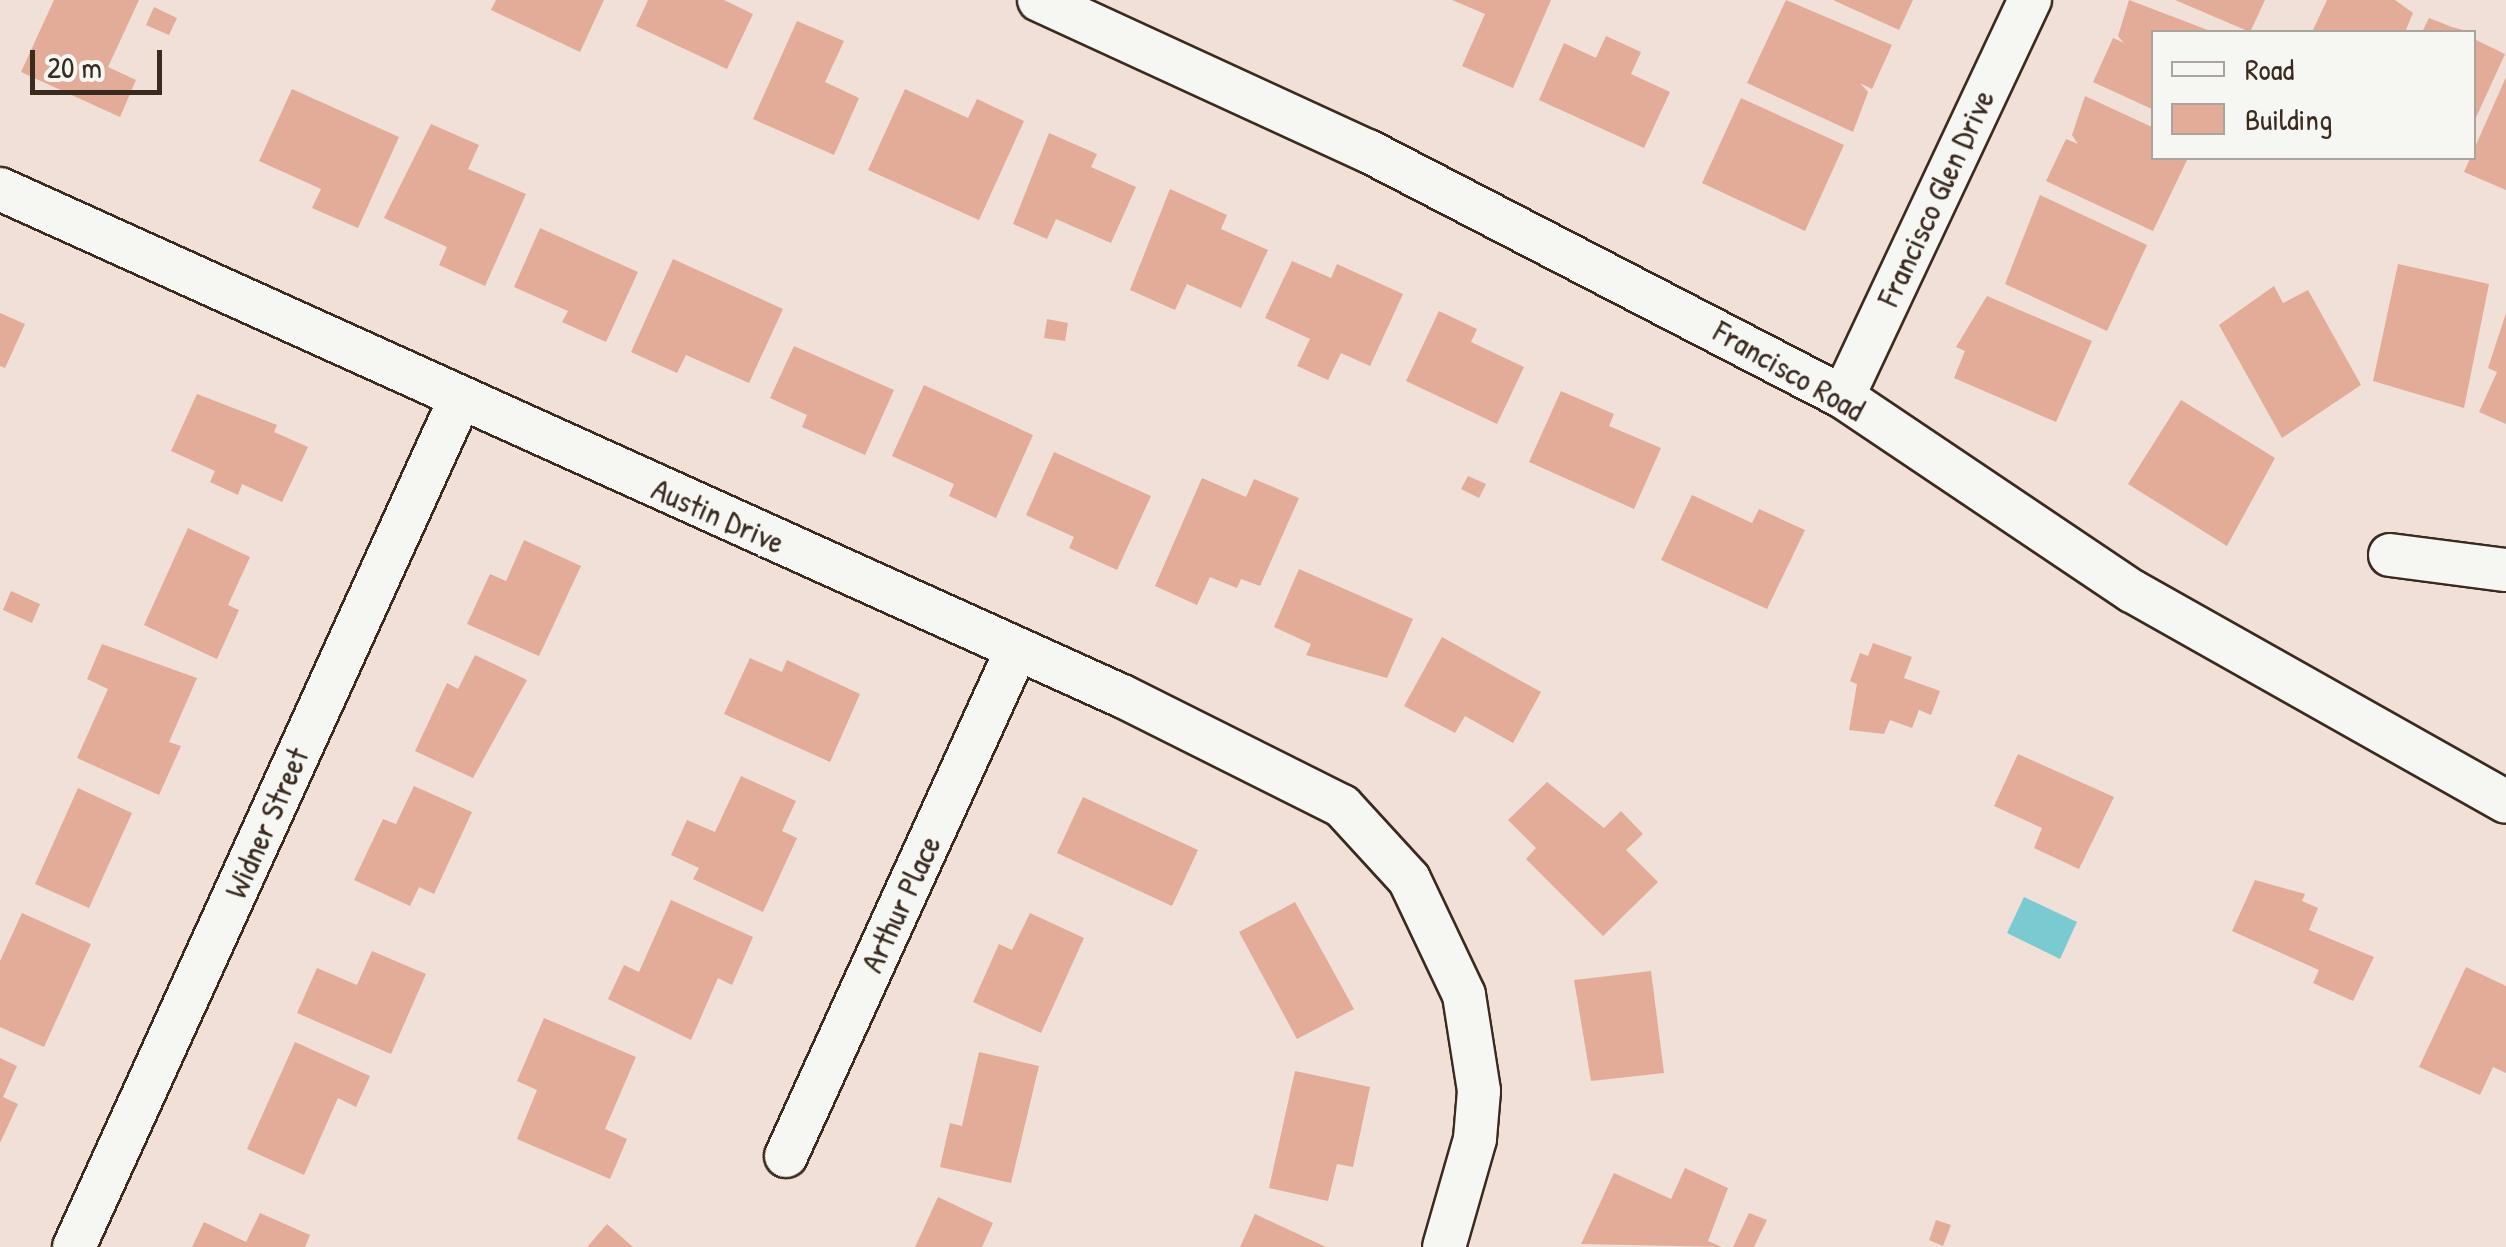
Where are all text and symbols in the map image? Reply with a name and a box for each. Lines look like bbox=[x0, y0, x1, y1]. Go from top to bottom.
scale bar bbox=[35, 30, 168, 92]
legend bbox=[2151, 30, 2476, 160]
text: 20 m bbox=[47, 47, 102, 87]
text: Road bbox=[2245, 49, 2294, 89]
street label: Francisco Glen Drive bbox=[1869, 84, 2003, 312]
text: Building bbox=[2245, 99, 2332, 139]
street label: Francisco Road bbox=[1707, 312, 1871, 430]
street label: Austin Drive bbox=[646, 470, 790, 562]
street label: Widner Street bbox=[217, 742, 317, 904]
street label: Arthur Place bbox=[853, 830, 949, 978]

